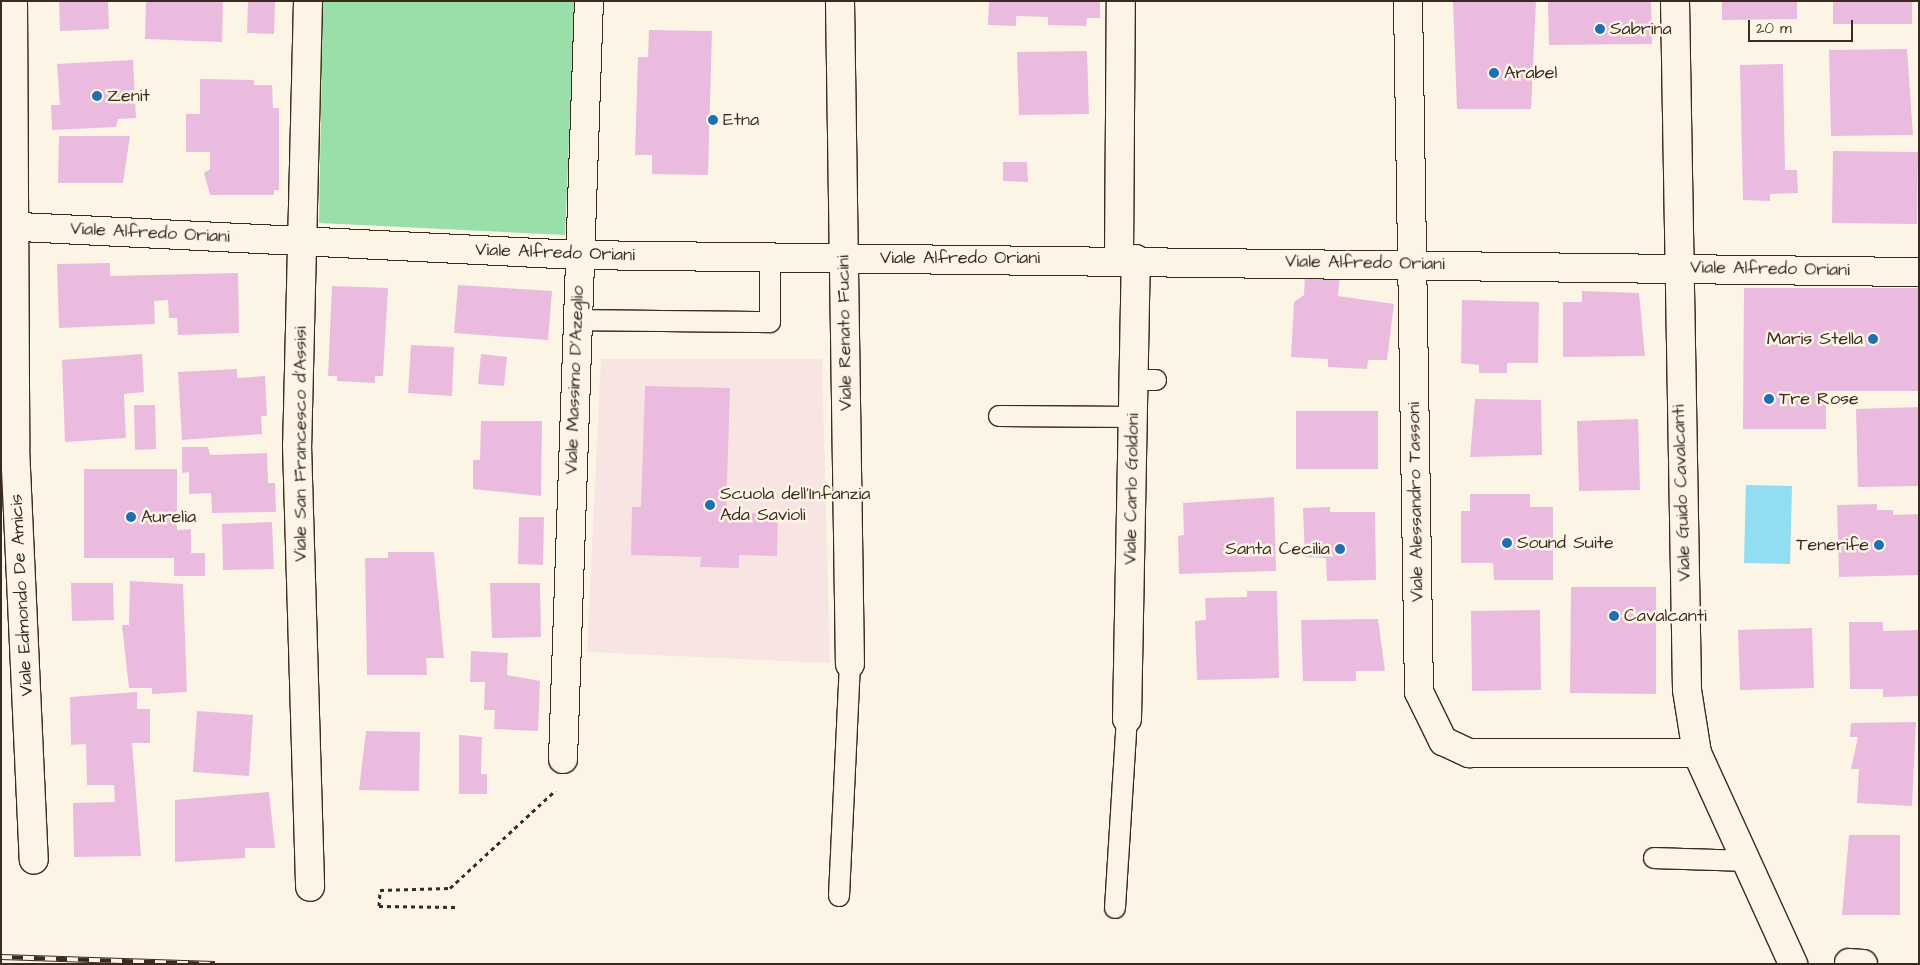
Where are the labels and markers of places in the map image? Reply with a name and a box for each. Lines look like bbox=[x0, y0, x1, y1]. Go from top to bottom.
place label: Sabrina bbox=[1610, 18, 1672, 40]
marker: Sabrina bbox=[1594, 23, 1606, 35]
place label: Arabel bbox=[1504, 62, 1557, 84]
marker: Arabel bbox=[1488, 67, 1500, 79]
place label: Zenit bbox=[107, 85, 150, 107]
marker: Zenit bbox=[91, 90, 103, 102]
place label: Etna bbox=[723, 109, 759, 131]
marker: Etna bbox=[707, 114, 719, 126]
place label: Maris Stella bbox=[1767, 328, 1863, 350]
marker: Maris Stella bbox=[1867, 333, 1879, 345]
place label: Tre Rose bbox=[1779, 388, 1859, 410]
marker: Tre Rose bbox=[1763, 393, 1775, 405]
place label: Scuola dell'Infanzia Ada Savioli bbox=[720, 484, 870, 526]
marker: Scuola dell'Infanzia Ada Savioli bbox=[704, 499, 716, 511]
place label: Aurelia bbox=[141, 506, 196, 528]
marker: Aurelia bbox=[125, 511, 137, 523]
place label: Sound Suite bbox=[1517, 532, 1614, 554]
place label: Tenerife bbox=[1796, 534, 1869, 556]
marker: Sound Suite bbox=[1501, 537, 1513, 549]
place label: Santa Cecilia bbox=[1225, 538, 1330, 560]
marker: Tenerife bbox=[1873, 539, 1885, 551]
marker: Santa Cecilia bbox=[1334, 543, 1346, 555]
place label: Cavalcanti bbox=[1624, 605, 1707, 627]
marker: Cavalcanti bbox=[1608, 610, 1620, 622]

